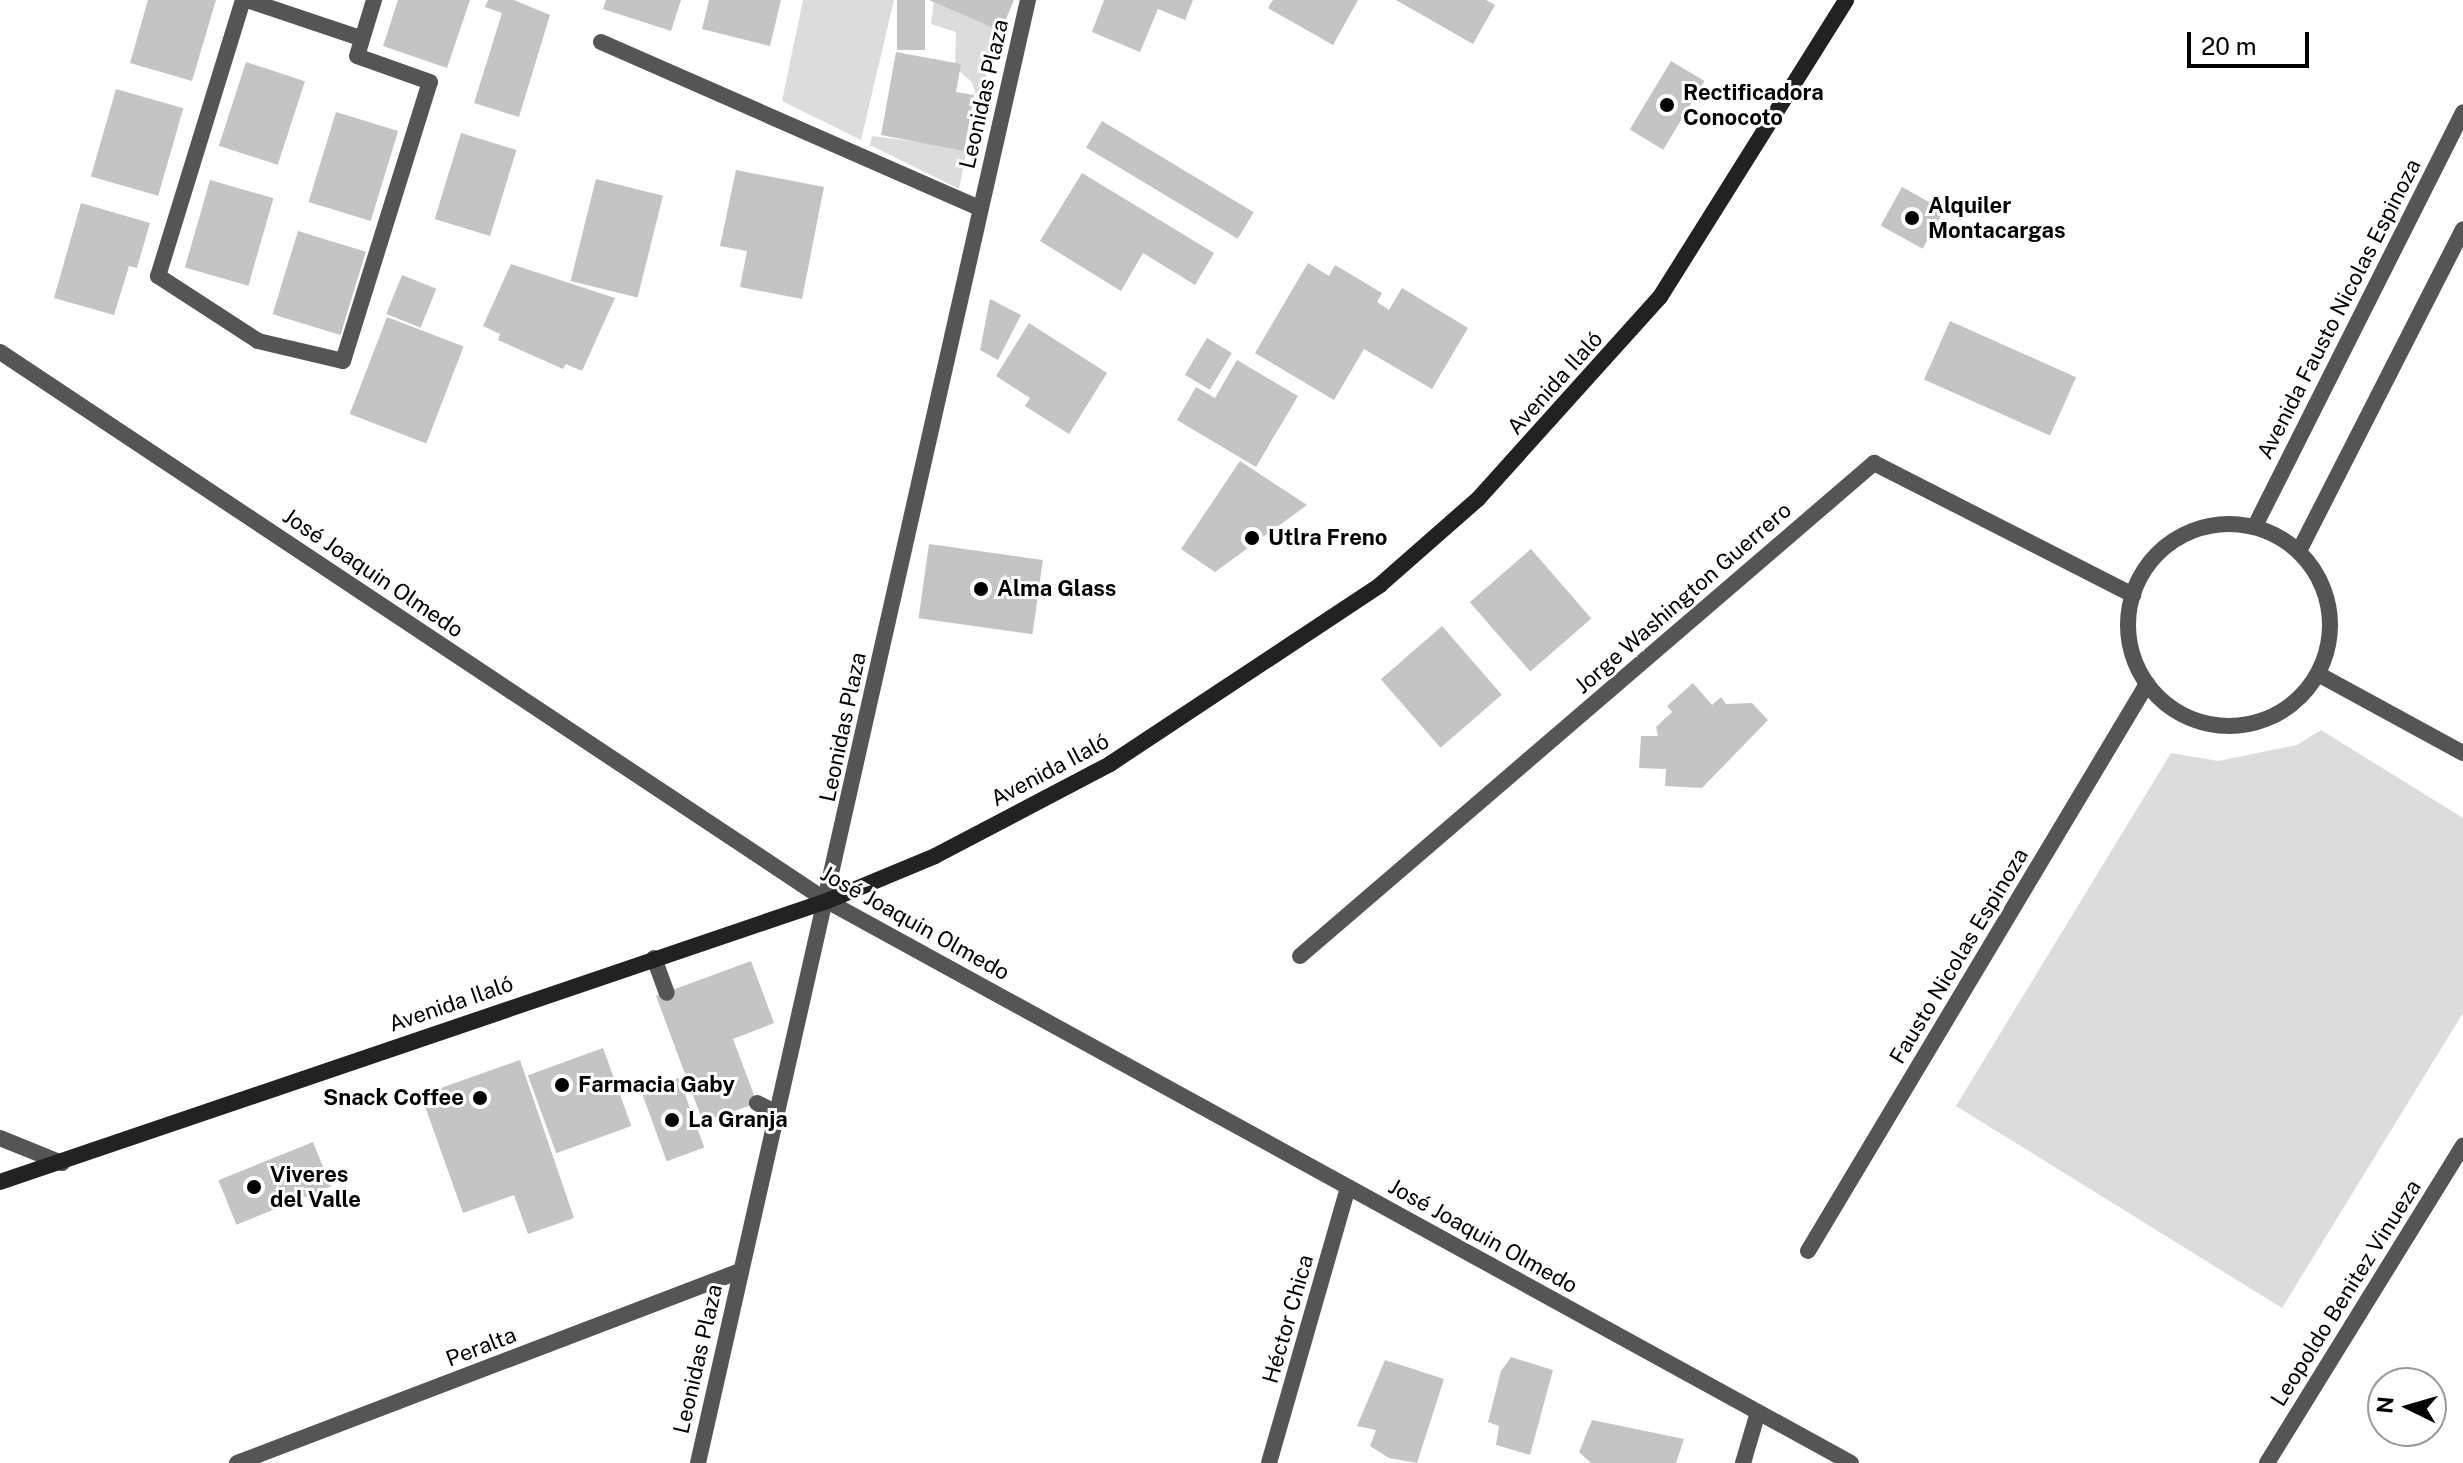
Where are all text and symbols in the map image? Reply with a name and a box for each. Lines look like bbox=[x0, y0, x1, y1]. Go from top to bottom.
scale bar bbox=[2191, 16, 2313, 66]
street label: Leonidas Plaza bbox=[954, 17, 1014, 171]
text: 20 m bbox=[2201, 32, 2257, 60]
place label: Rectificadora Conocoto bbox=[1683, 79, 1824, 130]
marker: Rectificadora Conocoto bbox=[1658, 96, 1676, 114]
street label: Avenida Fausto Nicolas Espinoza bbox=[2252, 154, 2426, 464]
place label: Alquiler Montacargas bbox=[1928, 192, 2066, 244]
marker: Alquiler Montacargas bbox=[1903, 209, 1921, 227]
street label: Avenida Ilaló bbox=[1502, 326, 1608, 440]
street label: Jorge Washington Guerrero bbox=[1569, 497, 1797, 699]
street label: José Joaquin Olmedo bbox=[278, 503, 468, 643]
place label: Utlra Freno bbox=[1268, 525, 1388, 551]
marker: Utlra Freno bbox=[1243, 529, 1261, 547]
place label: Alma Glass bbox=[997, 576, 1116, 602]
marker: Alma Glass bbox=[972, 580, 990, 598]
street label: Leonidas Plaza bbox=[814, 650, 872, 804]
street label: Avenida Ilaló bbox=[986, 728, 1114, 812]
street label: Fausto Nicolas Espinoza bbox=[1884, 843, 2034, 1069]
street label: José Joaquin Olmedo bbox=[816, 860, 1014, 986]
street label: Avenida Ilaló bbox=[385, 970, 517, 1038]
place label: Farmacia Gaby bbox=[578, 1072, 735, 1098]
marker: Farmacia Gaby bbox=[553, 1076, 571, 1094]
place label: Snack Coffee bbox=[323, 1085, 464, 1111]
marker: Snack Coffee bbox=[471, 1089, 489, 1107]
place label: La Granja bbox=[688, 1107, 788, 1133]
marker: La Granja bbox=[663, 1111, 681, 1129]
place label: Viveres del Valle bbox=[270, 1161, 361, 1212]
street label: José Joaquin Olmedo bbox=[1384, 1173, 1582, 1299]
street label: Leopoldo Benitez Vinueza bbox=[2265, 1175, 2427, 1411]
marker: Viveres del Valle bbox=[245, 1178, 263, 1196]
street label: Héctor Chica bbox=[1257, 1252, 1319, 1386]
street label: Leonidas Plaza bbox=[668, 1282, 728, 1436]
street label: Peralta bbox=[442, 1322, 520, 1372]
north arrow bbox=[2367, 1367, 2447, 1447]
text: N bbox=[2371, 1395, 2399, 1415]

